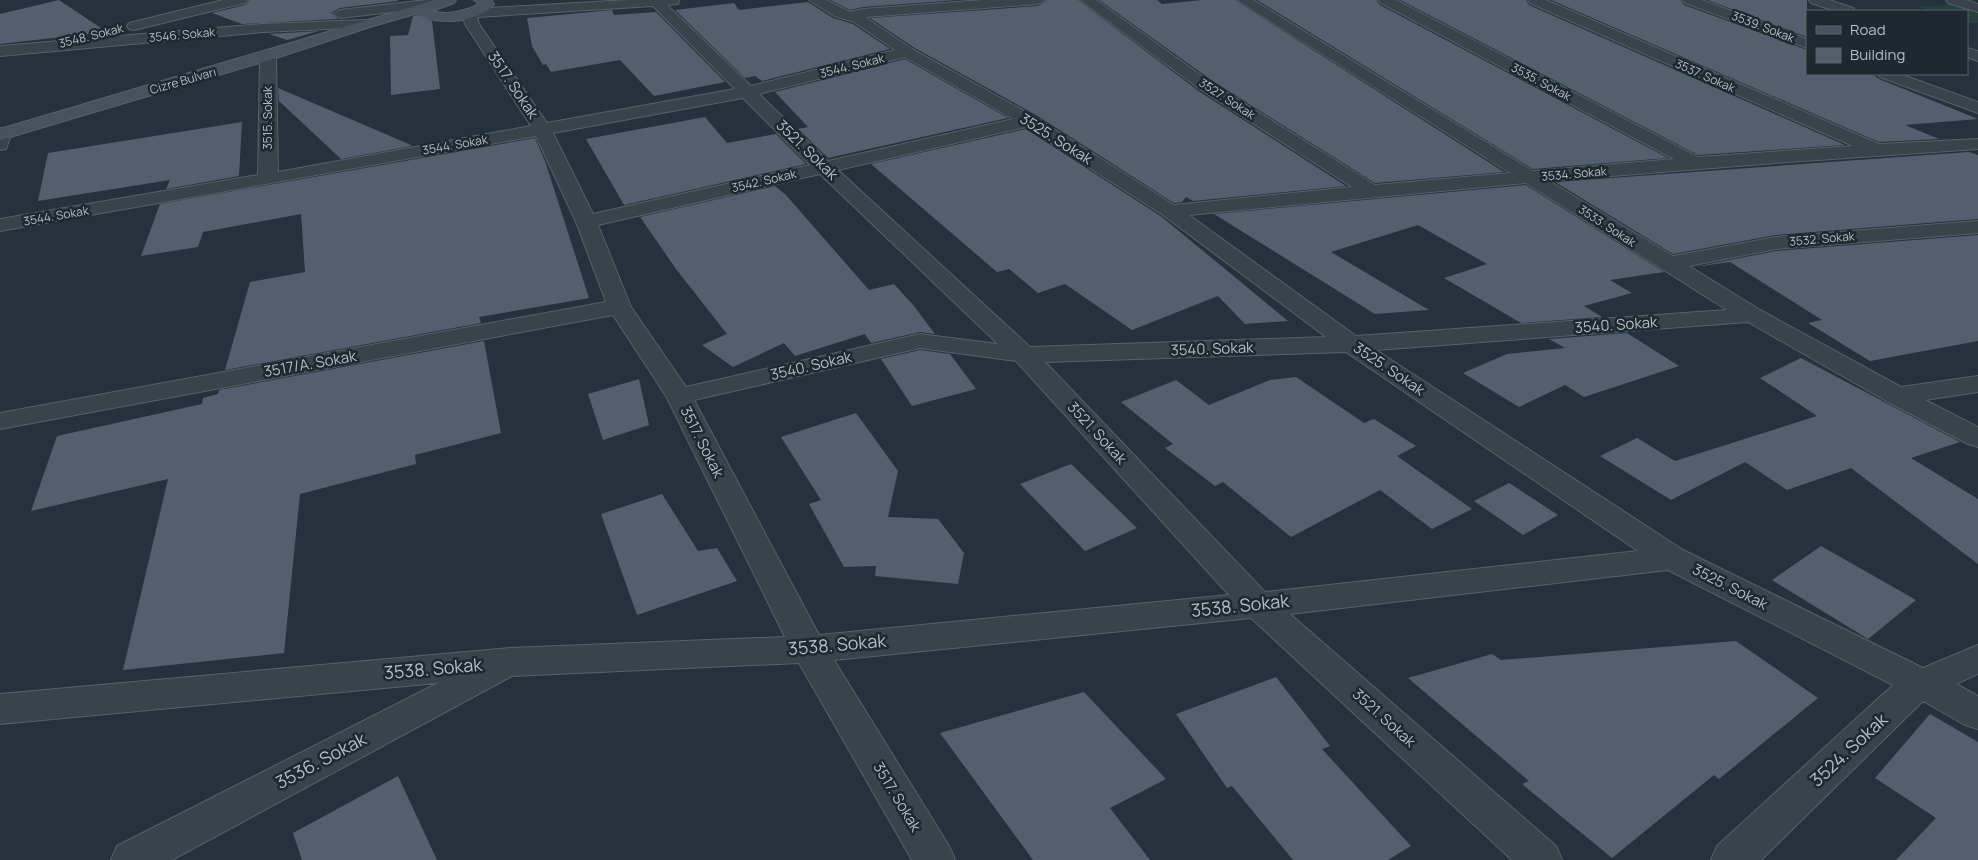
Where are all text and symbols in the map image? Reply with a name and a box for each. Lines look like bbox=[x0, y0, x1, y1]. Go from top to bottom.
street label: 3539. Sokak bbox=[1729, 7, 1798, 47]
legend bbox=[1806, 10, 1968, 75]
street label: 3548. Sokak bbox=[57, 19, 126, 52]
text: Road bbox=[1850, 19, 1886, 40]
street label: 3546. Sokak bbox=[148, 23, 217, 46]
text: Building bbox=[1850, 44, 1905, 65]
street label: 3517. Sokak bbox=[483, 47, 544, 123]
street label: 3544. Sokak bbox=[818, 49, 887, 82]
street label: 3537. Sokak bbox=[1673, 55, 1739, 97]
street label: 3535. Sokak bbox=[1508, 59, 1575, 105]
street label: Cizre Bulvarı bbox=[148, 63, 218, 98]
street label: 3527. Sokak bbox=[1196, 74, 1260, 124]
street label: 3515. Sokak bbox=[259, 85, 276, 150]
street label: 3525. Sokak bbox=[1016, 108, 1097, 169]
street label: 3521. Sokak bbox=[772, 115, 843, 185]
street label: 3544. Sokak bbox=[421, 130, 490, 159]
street label: 3534. Sokak bbox=[1541, 162, 1608, 185]
street label: 3542. Sokak bbox=[730, 165, 799, 196]
street label: 3544. Sokak bbox=[22, 201, 91, 230]
street label: 3533. Sokak bbox=[1575, 201, 1640, 251]
street label: 3532. Sokak bbox=[1789, 227, 1856, 250]
street label: 3540. Sokak bbox=[1574, 311, 1659, 338]
street label: 3540. Sokak bbox=[1170, 337, 1254, 360]
street label: 3525. Sokak bbox=[1349, 337, 1430, 400]
street label: 3517/A. Sokak bbox=[262, 345, 358, 382]
street label: 3540. Sokak bbox=[768, 346, 854, 385]
street label: 3521. Sokak bbox=[1063, 397, 1132, 469]
street label: 3517. Sokak bbox=[676, 402, 730, 482]
street label: 3525. Sokak bbox=[1689, 559, 1772, 615]
street label: 3538. Sokak bbox=[1190, 588, 1291, 622]
street label: 3538. Sokak bbox=[787, 628, 888, 660]
street label: 3538. Sokak bbox=[383, 652, 484, 684]
street label: 3521. Sokak bbox=[1348, 684, 1421, 752]
street label: 3524. Sokak bbox=[1804, 706, 1893, 791]
street label: 3536. Sokak bbox=[271, 726, 371, 794]
street label: 3517. Sokak bbox=[868, 758, 927, 836]

